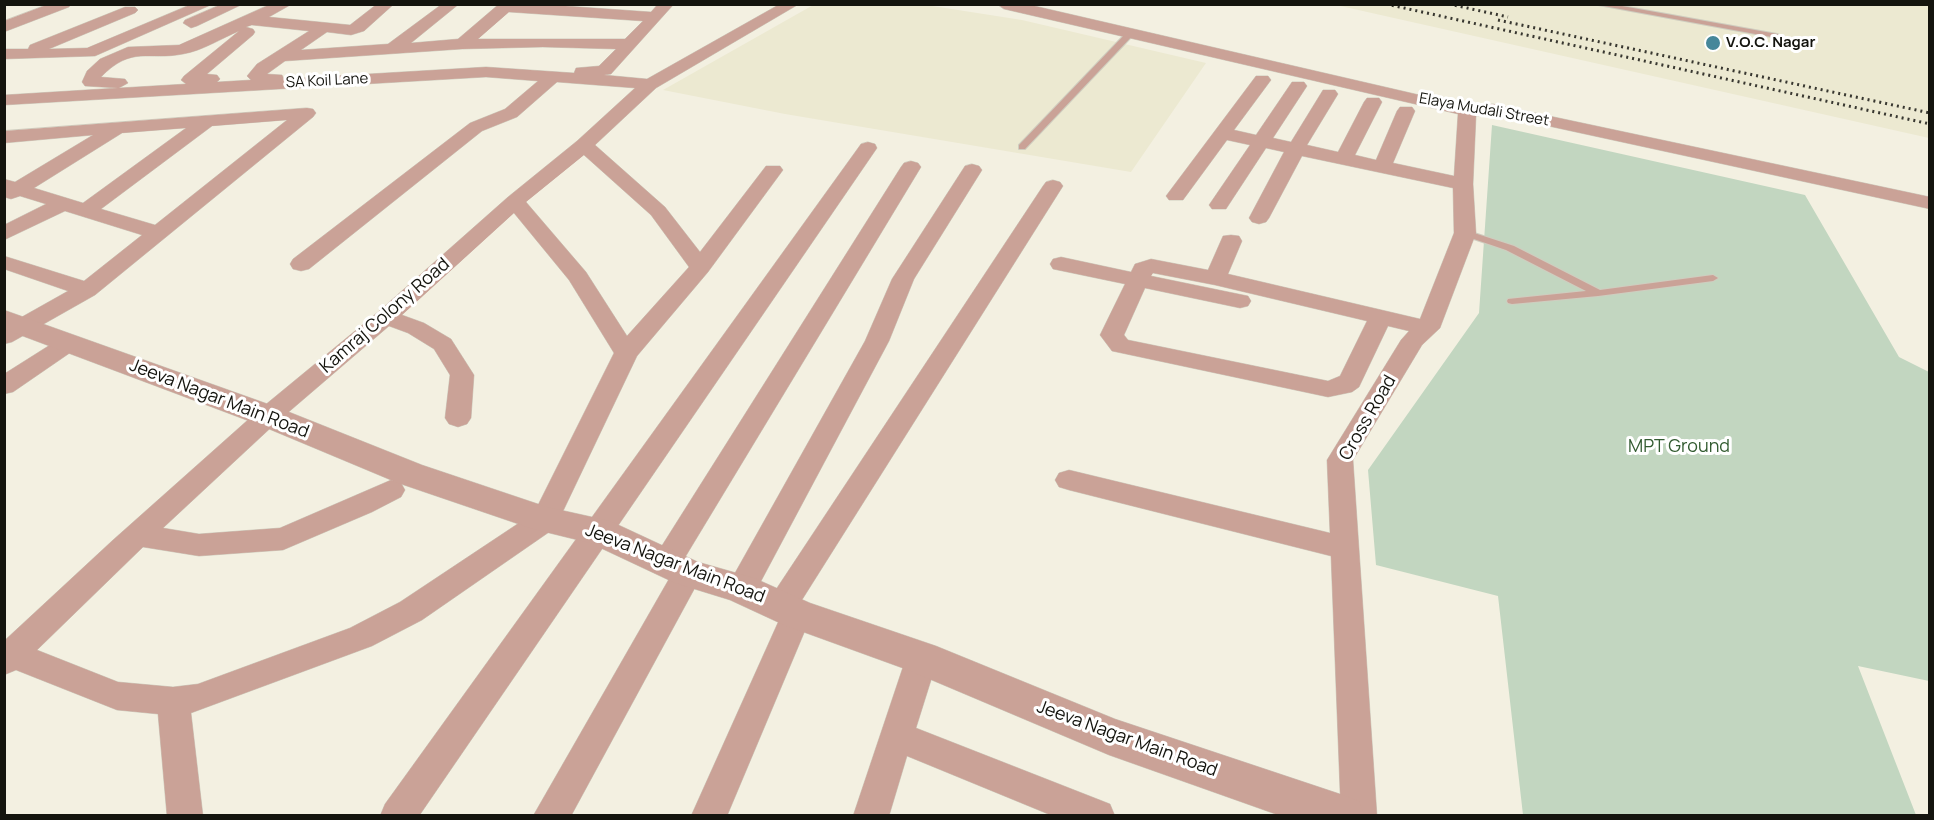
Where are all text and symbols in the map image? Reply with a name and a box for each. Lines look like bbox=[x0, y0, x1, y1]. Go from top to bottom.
marker: V.O.C. Nagar bbox=[1704, 34, 1722, 52]
place label: V.O.C. Nagar bbox=[1726, 34, 1815, 52]
street label: SA Koil Lane bbox=[285, 70, 369, 92]
street label: Elaya Mudali Street bbox=[1418, 90, 1550, 130]
street label: Kamraj Colony Road bbox=[316, 254, 454, 378]
street label: Jeeva Nagar Main Road bbox=[126, 355, 312, 443]
street label: Cross Road bbox=[1335, 372, 1401, 464]
park label: MPT Ground bbox=[1628, 436, 1730, 458]
street label: Jeeva Nagar Main Road bbox=[582, 520, 768, 608]
street label: Jeeva Nagar Main Road bbox=[1034, 696, 1220, 782]

